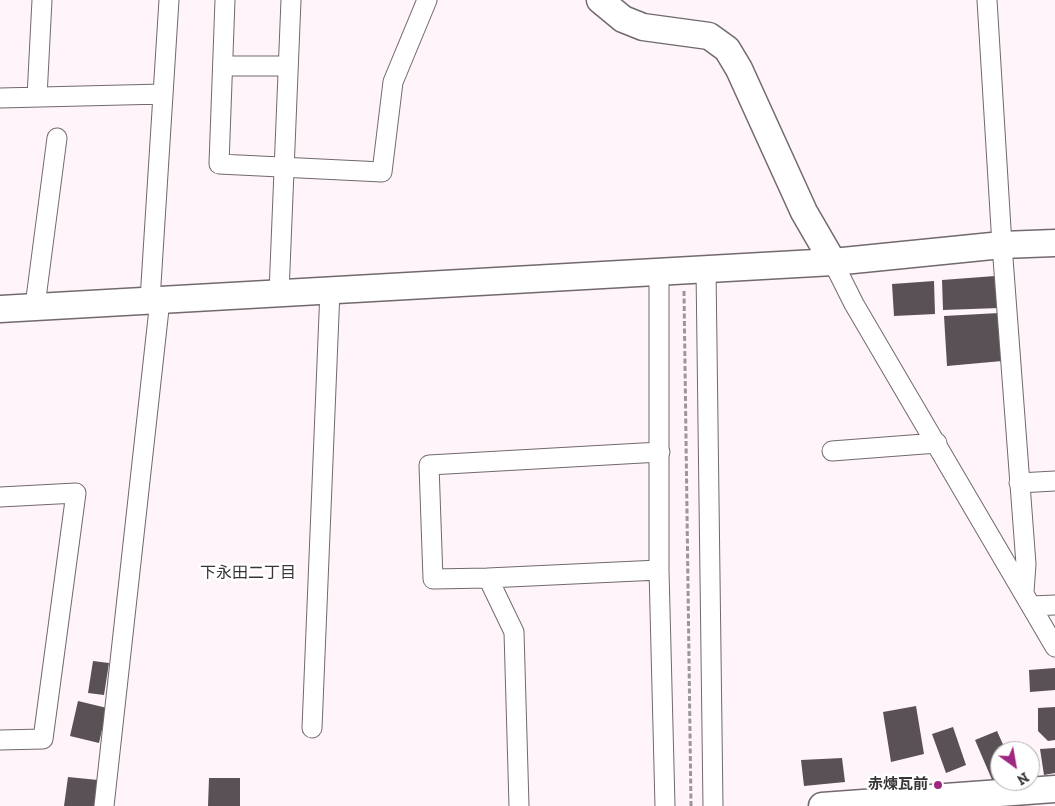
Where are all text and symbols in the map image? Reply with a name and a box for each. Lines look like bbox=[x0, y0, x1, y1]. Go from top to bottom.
district label: 下永田二丁目 bbox=[200, 563, 296, 583]
north arrow bbox=[990, 741, 1040, 791]
text: N bbox=[1014, 768, 1032, 788]
place label: 赤煉瓦前 bbox=[868, 776, 928, 794]
marker: 赤煉瓦前 bbox=[932, 779, 944, 791]

